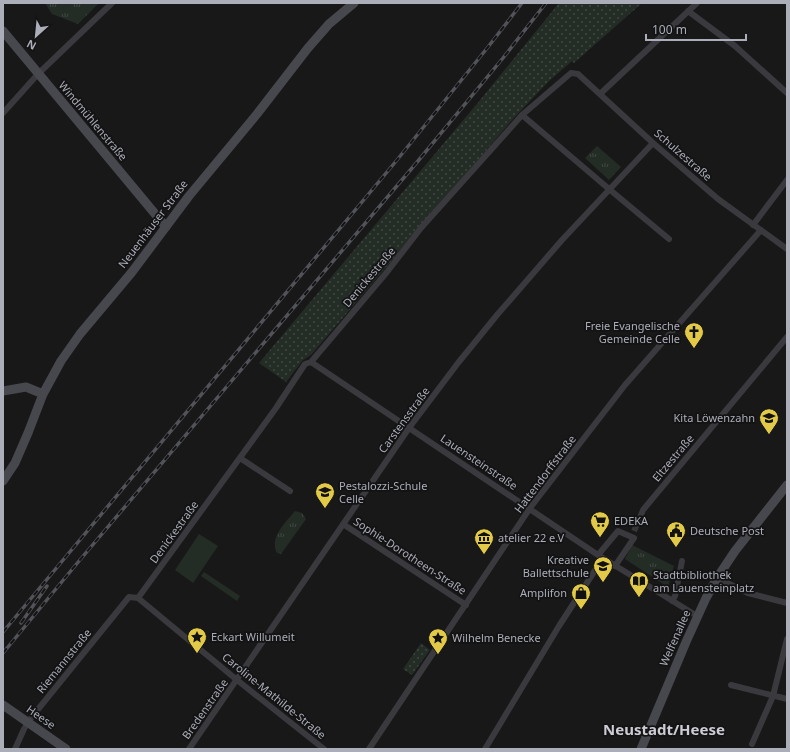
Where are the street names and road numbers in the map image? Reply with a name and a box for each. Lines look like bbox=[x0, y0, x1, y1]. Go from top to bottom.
street label: Windmühlenstraße bbox=[56, 78, 131, 164]
street label: Schulzestraße bbox=[651, 125, 715, 184]
street label: Neuenhäuser Straße bbox=[115, 177, 191, 271]
street label: Denickestraße bbox=[339, 243, 398, 310]
street label: Carstensstraße bbox=[375, 384, 433, 456]
street label: Lauensteinstraße bbox=[438, 430, 521, 493]
street label: Eltzestraße bbox=[648, 431, 697, 484]
street label: Hattendorffstraße bbox=[510, 432, 579, 516]
street label: Denickestraße bbox=[146, 497, 201, 566]
street label: Sophie-Dorotheen-Straße bbox=[351, 513, 470, 598]
street label: Welfenallee bbox=[655, 607, 694, 668]
street label: Riemannstraße bbox=[33, 625, 94, 696]
street label: Caroline-Mathilde-Straße bbox=[219, 649, 329, 742]
street label: Bredenstraße bbox=[178, 676, 231, 742]
street label: Heese bbox=[24, 701, 59, 732]

